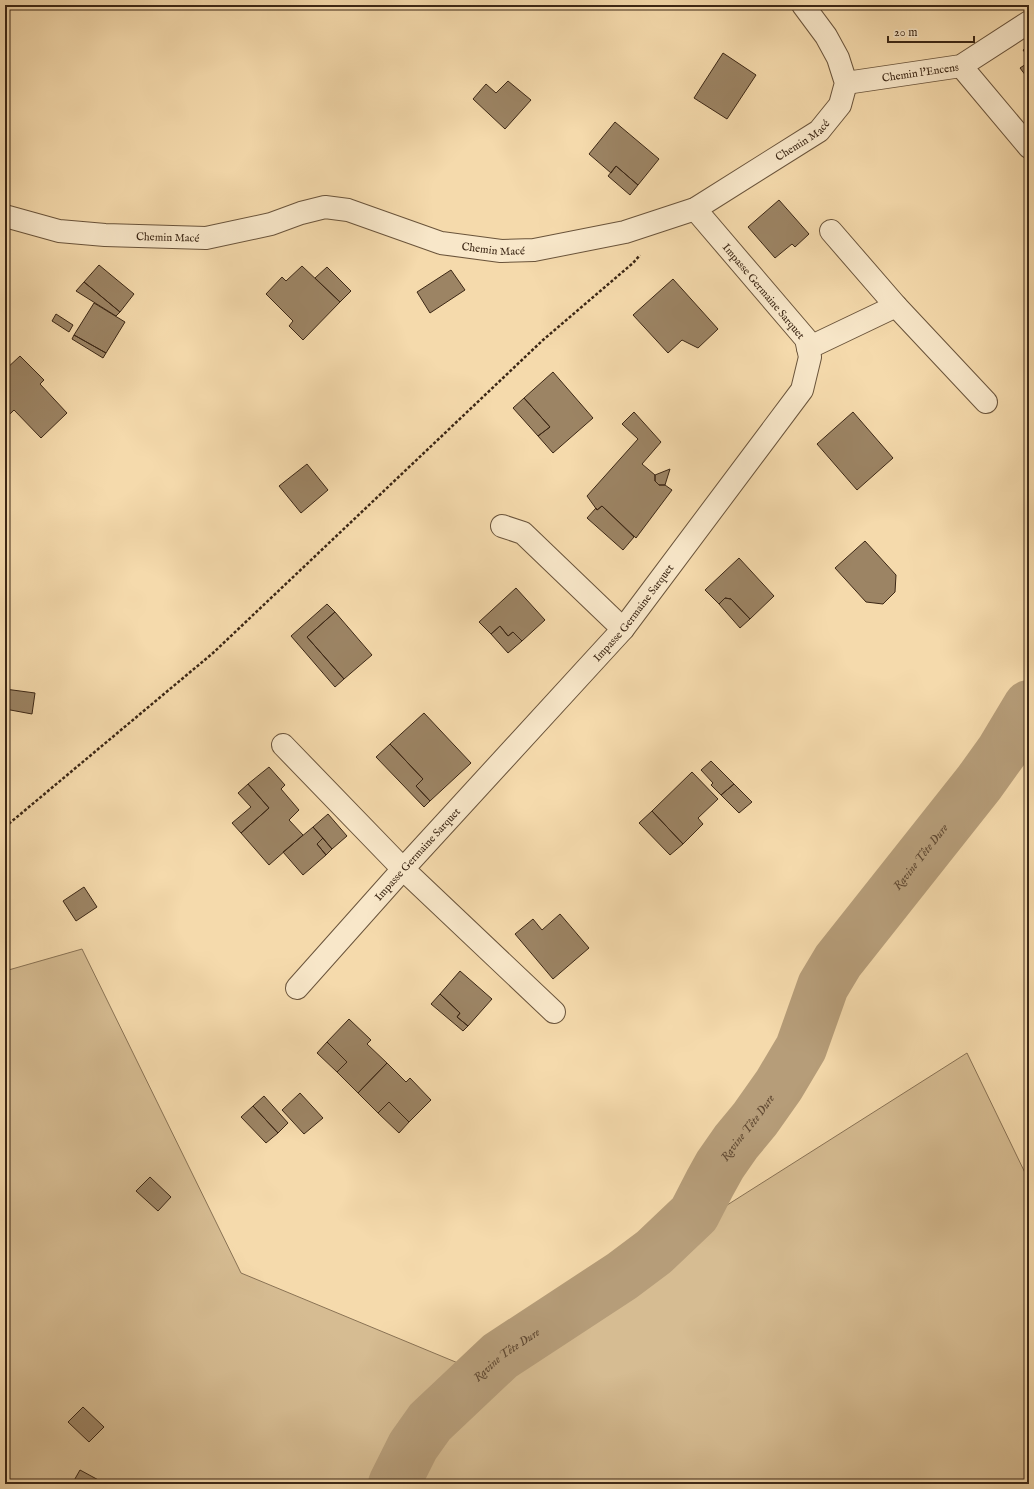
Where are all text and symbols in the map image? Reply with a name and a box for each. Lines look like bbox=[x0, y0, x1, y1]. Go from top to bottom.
scale bar bbox=[888, 18, 974, 44]
text: 20 m bbox=[894, 25, 917, 40]
street label: Chemin l'Encens bbox=[881, 60, 960, 86]
street label: Chemin Macé bbox=[773, 117, 833, 165]
street label: Chemin Macé bbox=[136, 230, 200, 246]
street label: Chemin Macé bbox=[461, 240, 525, 259]
street label: Impasse Germaine Sarquet bbox=[719, 241, 808, 343]
street label: Impasse Germaine Sarquet bbox=[591, 562, 677, 665]
street label: Impasse Germaine Sarquet bbox=[372, 805, 464, 904]
water label: Ravine Tête Dure bbox=[890, 821, 952, 893]
water label: Ravine Tête Dure bbox=[718, 1092, 778, 1164]
water label: Ravine Tête Dure bbox=[470, 1325, 543, 1385]

